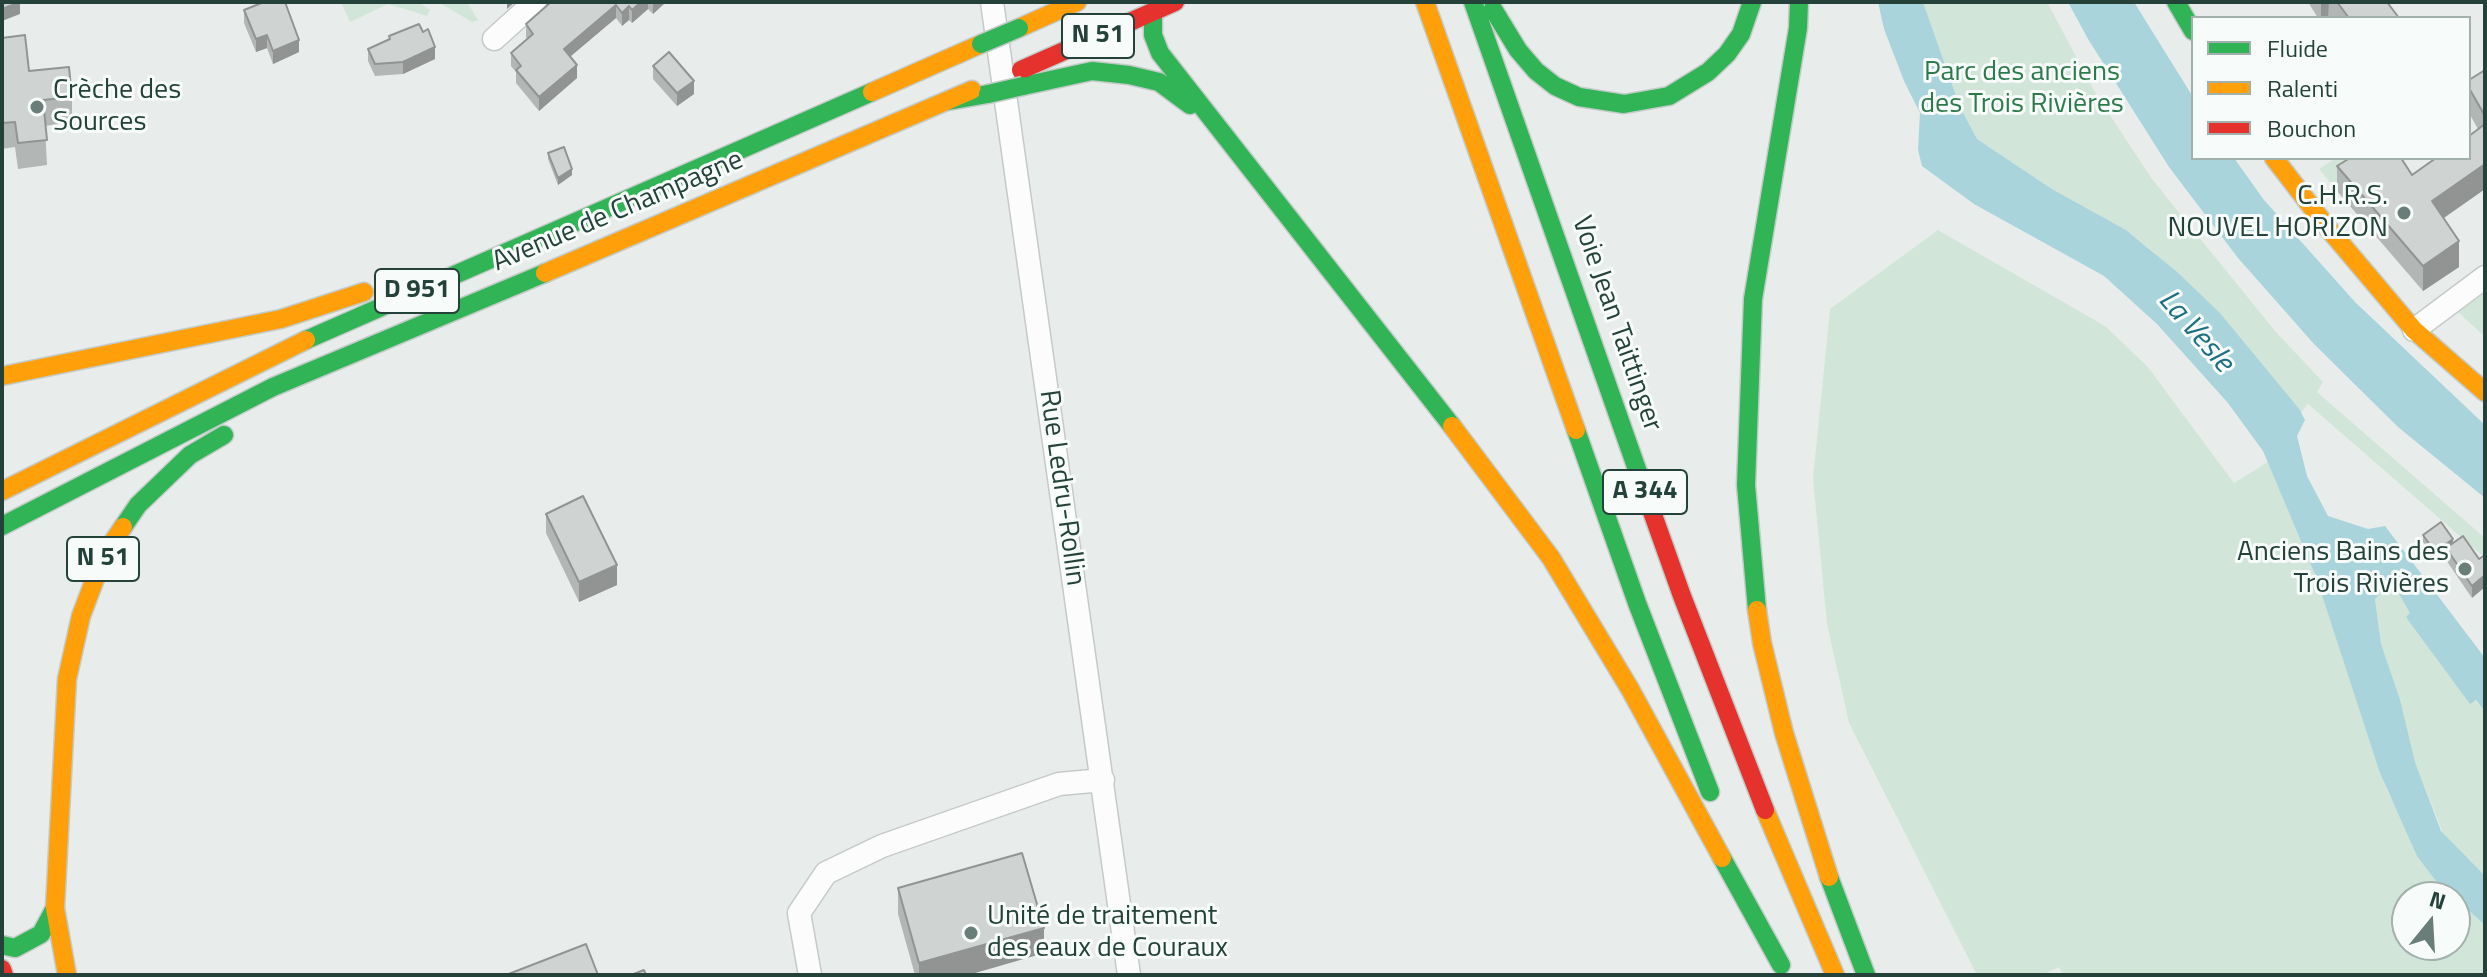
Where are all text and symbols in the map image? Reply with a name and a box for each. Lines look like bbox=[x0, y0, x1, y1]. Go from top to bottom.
road number: N 51 bbox=[1062, 14, 1134, 58]
legend bbox=[2191, 16, 2471, 160]
text: Fluide bbox=[2267, 30, 2328, 66]
park label: Parc des anciens des Trois Rivières bbox=[1920, 56, 2124, 122]
text: Ralenti bbox=[2267, 70, 2338, 106]
place label: Crèche des Sources bbox=[53, 74, 181, 140]
marker: Crèche des Sources bbox=[28, 98, 46, 116]
text: Bouchon bbox=[2267, 110, 2356, 146]
street label: Avenue de Champagne bbox=[488, 144, 748, 280]
place label: C.H.R.S. NOUVEL HORIZON bbox=[2167, 180, 2388, 246]
marker: C.H.R.S. NOUVEL HORIZON bbox=[2395, 204, 2413, 222]
street label: Voie Jean Taittinger bbox=[1563, 212, 1669, 436]
road number: D 951 bbox=[375, 269, 459, 313]
water label: La Vesle bbox=[2150, 284, 2240, 380]
street label: Rue Ledru-Rollin bbox=[1031, 388, 1091, 588]
road number: A 344 bbox=[1603, 470, 1687, 514]
place label: Anciens Bains des Trois Rivières bbox=[2237, 536, 2449, 602]
road number: N 51 bbox=[67, 537, 139, 581]
marker: Anciens Bains des Trois Rivières bbox=[2456, 560, 2474, 578]
north arrow bbox=[2391, 881, 2471, 961]
text: N bbox=[2425, 882, 2450, 919]
place label: Unité de traitement des eaux de Couraux bbox=[987, 900, 1228, 966]
marker: Unité de traitement des eaux de Couraux bbox=[962, 924, 980, 942]

